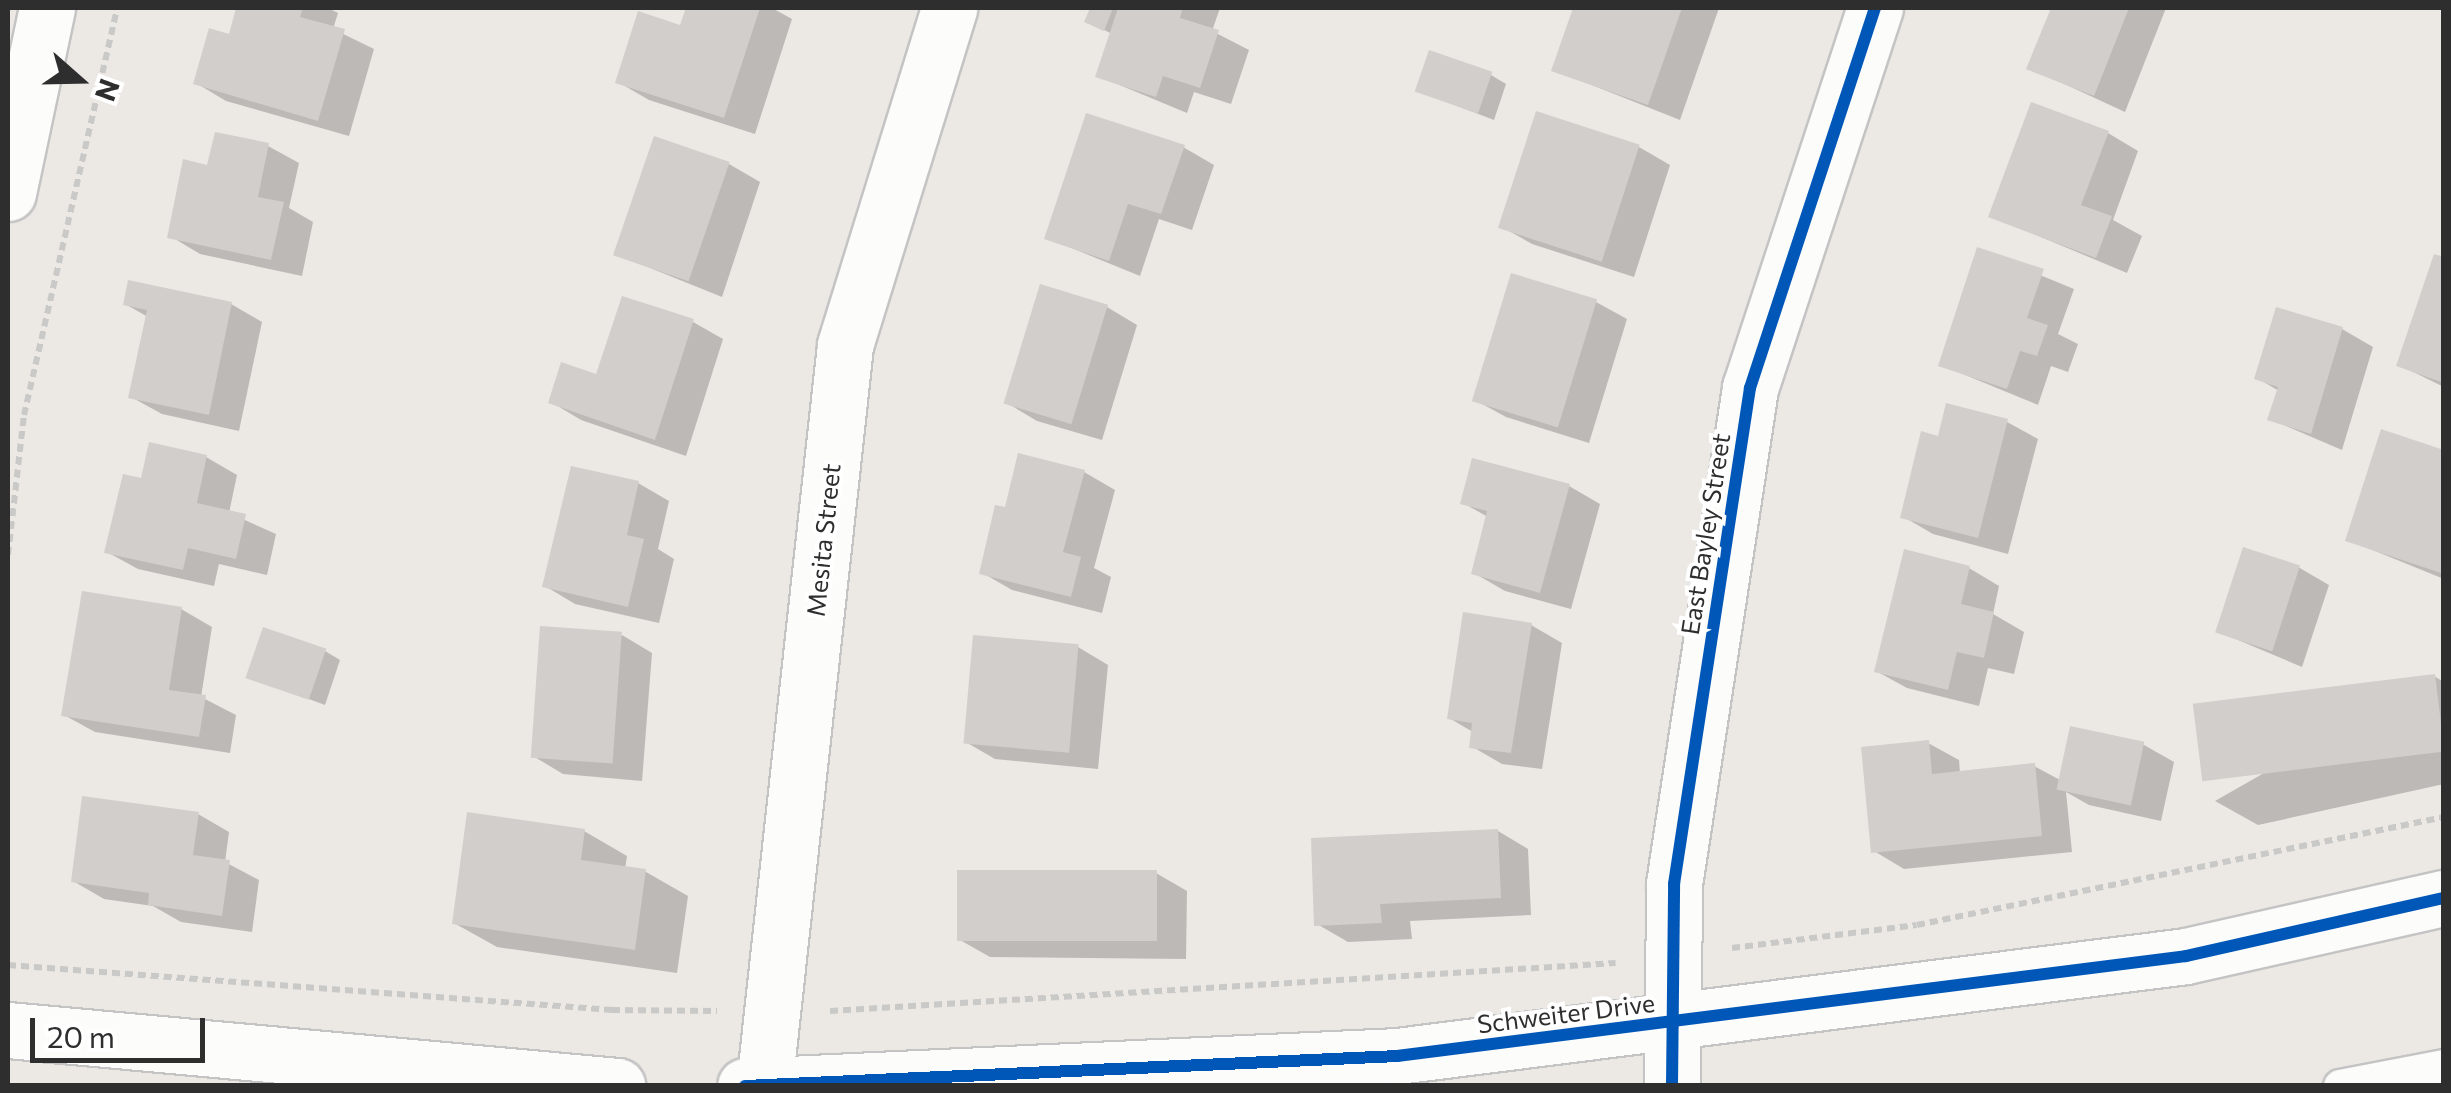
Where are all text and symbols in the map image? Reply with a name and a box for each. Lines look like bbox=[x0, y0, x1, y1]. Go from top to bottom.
north arrow bbox=[30, 30, 130, 130]
text: N bbox=[89, 75, 128, 106]
street label: East Bayley Street bbox=[1674, 431, 1736, 637]
street label: Mesita Street bbox=[800, 462, 846, 618]
street label: Schweiter Drive bbox=[1476, 987, 1656, 1039]
scale bar bbox=[35, 998, 210, 1060]
text: 20 m bbox=[47, 1017, 115, 1054]

